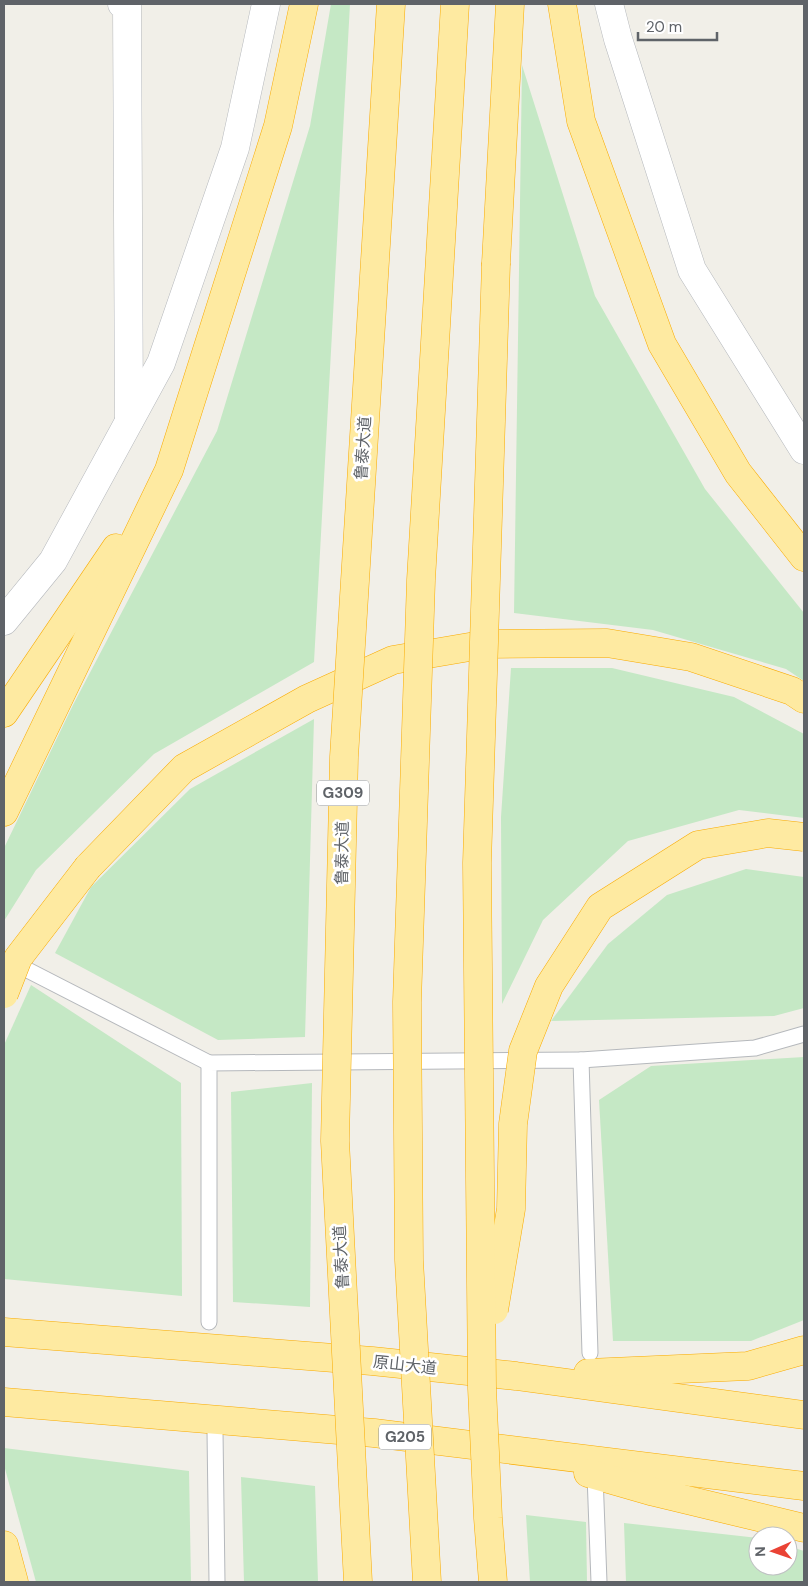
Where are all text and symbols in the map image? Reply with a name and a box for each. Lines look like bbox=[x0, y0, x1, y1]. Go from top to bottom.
scale bar bbox=[638, 10, 717, 42]
text: 20 m bbox=[646, 17, 682, 37]
street label: 鲁泰大道 bbox=[350, 415, 376, 481]
road number: G309 bbox=[317, 780, 369, 806]
street label: 鲁泰大道 bbox=[331, 821, 353, 885]
street label: 鲁泰大道 bbox=[329, 1224, 353, 1290]
street label: 原山大道 bbox=[372, 1351, 438, 1379]
road number: G205 bbox=[379, 1424, 431, 1450]
north arrow bbox=[748, 1526, 798, 1576]
text: N bbox=[751, 1546, 769, 1557]

